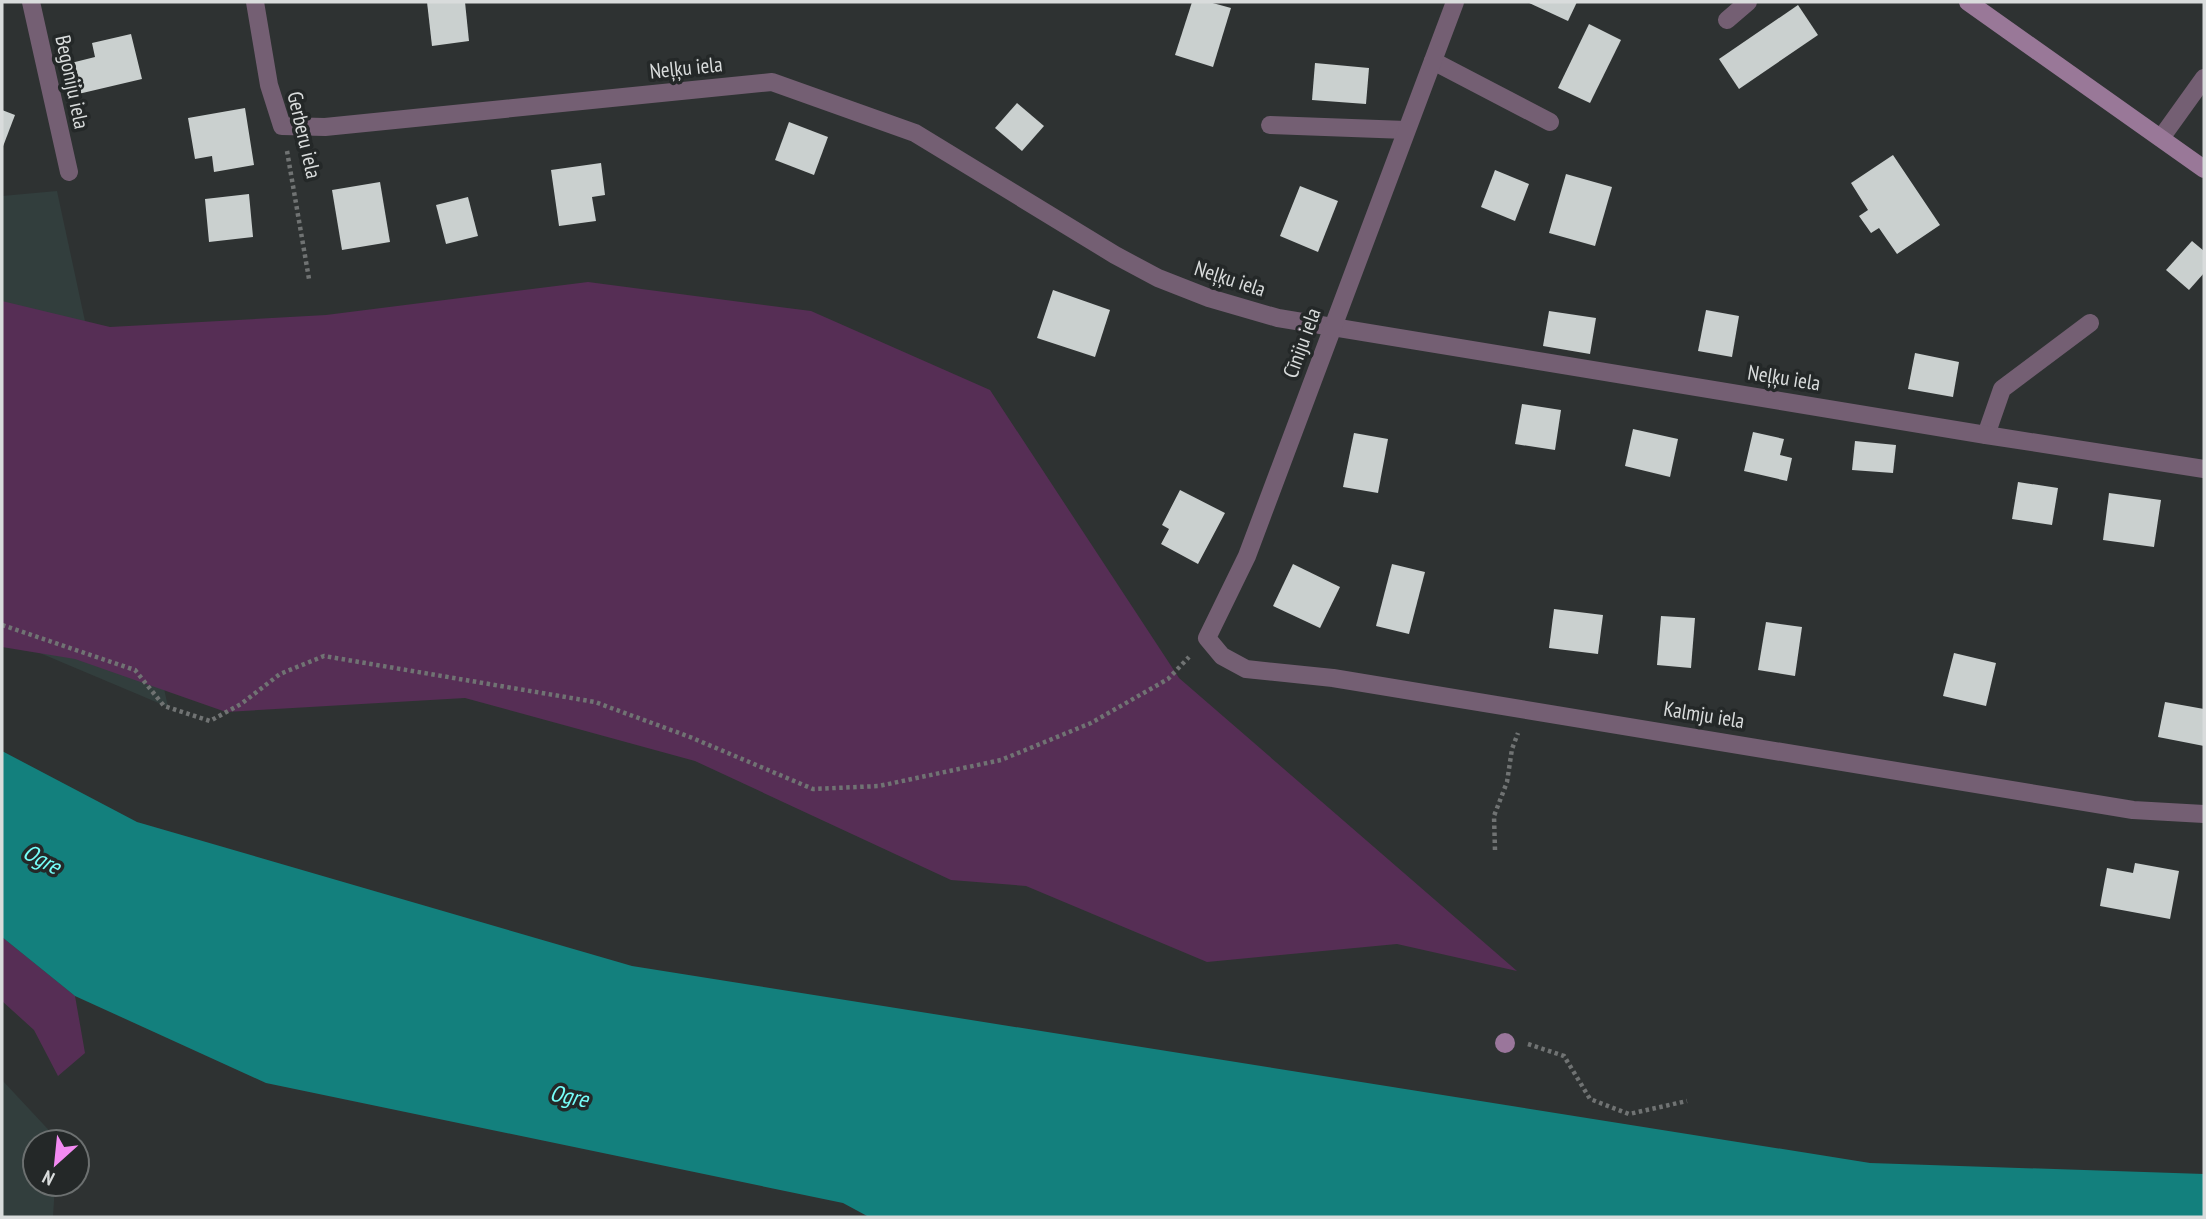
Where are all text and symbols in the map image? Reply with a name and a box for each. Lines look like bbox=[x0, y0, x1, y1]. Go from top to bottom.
street label: Begoniju iela bbox=[49, 33, 96, 131]
street label: Neļķu iela bbox=[648, 50, 724, 85]
street label: Gerberu iela bbox=[281, 89, 328, 181]
street label: Neļķu iela bbox=[1191, 254, 1269, 303]
street label: Cīniju iela bbox=[1276, 304, 1327, 382]
street label: Neļķu iela bbox=[1746, 358, 1822, 397]
street label: Kalmju iela bbox=[1662, 695, 1746, 734]
water label: Ogre bbox=[18, 837, 67, 881]
water label: Ogre bbox=[547, 1078, 592, 1114]
north arrow bbox=[21, 1128, 91, 1198]
text: N bbox=[38, 1165, 58, 1191]

